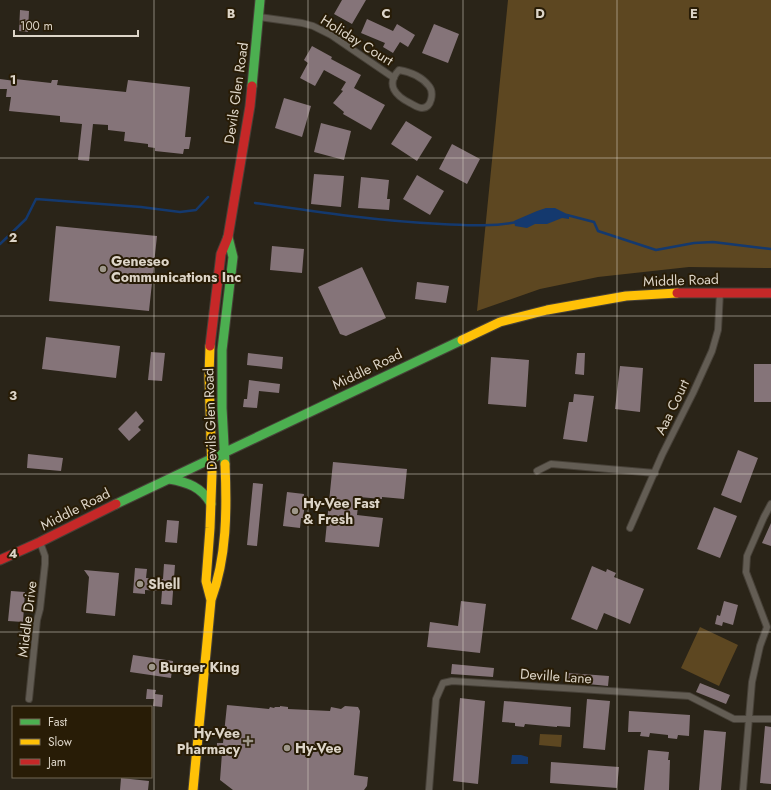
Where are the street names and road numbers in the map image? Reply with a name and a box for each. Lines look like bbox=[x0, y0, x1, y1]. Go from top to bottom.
street label: Holiday Court bbox=[318, 11, 396, 69]
street label: Devils Glen Road bbox=[219, 41, 253, 145]
street label: Middle Road bbox=[643, 269, 719, 291]
street label: Middle Road bbox=[329, 343, 405, 395]
street label: Devils Glen Road bbox=[198, 367, 222, 471]
street label: Aaa Court bbox=[650, 375, 694, 438]
street label: Middle Road bbox=[37, 483, 113, 535]
street label: Middle Drive bbox=[12, 580, 42, 658]
street label: Deville Lane bbox=[520, 664, 592, 688]

